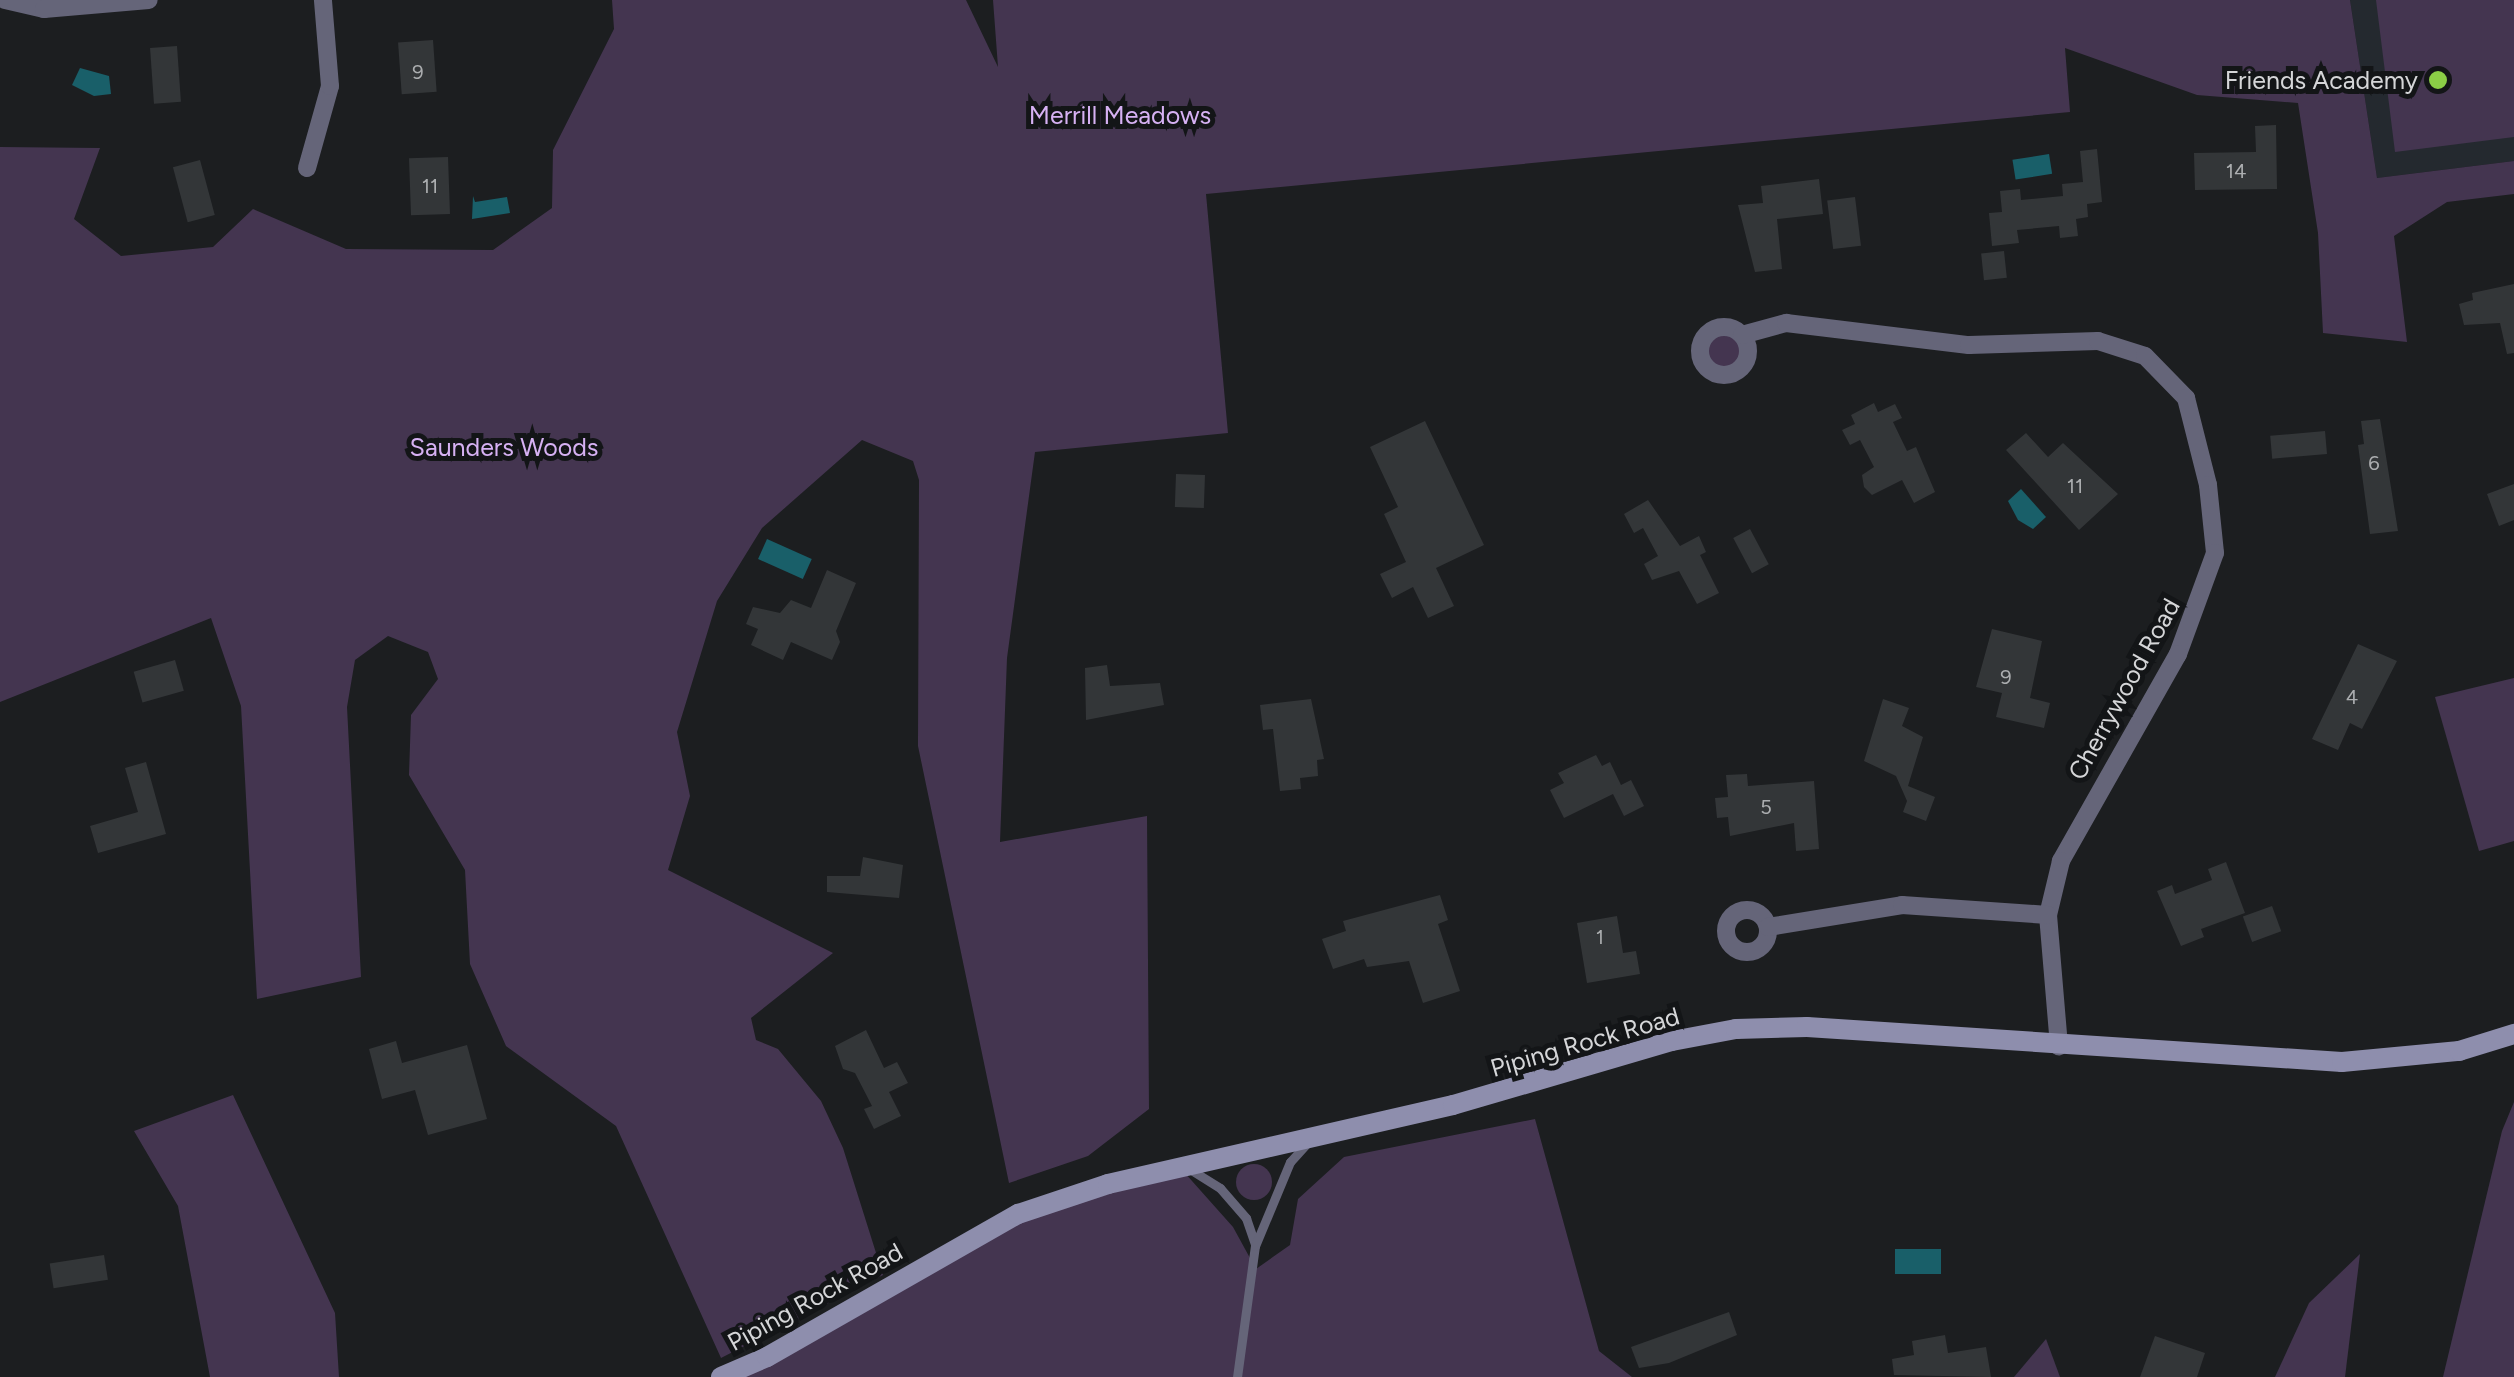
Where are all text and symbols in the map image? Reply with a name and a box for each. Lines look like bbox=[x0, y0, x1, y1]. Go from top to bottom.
house number: 9 bbox=[412, 60, 424, 84]
place label: Friends Academy bbox=[2225, 65, 2418, 95]
marker: Friends Academy bbox=[2427, 69, 2449, 91]
park label: Merrill Meadows bbox=[1029, 100, 1211, 130]
house number: 14 bbox=[2226, 159, 2246, 183]
house number: 11 bbox=[422, 174, 438, 198]
park label: Saunders Woods bbox=[410, 432, 598, 462]
house number: 6 bbox=[2368, 451, 2380, 475]
house number: 11 bbox=[2067, 474, 2083, 498]
street label: Cherrywood Road bbox=[2062, 593, 2186, 785]
house number: 9 bbox=[2000, 665, 2012, 689]
house number: 4 bbox=[2346, 685, 2358, 709]
house number: 5 bbox=[1760, 795, 1772, 819]
house number: 1 bbox=[1596, 925, 1604, 949]
street label: Piping Rock Road bbox=[1487, 1001, 1683, 1083]
street label: Piping Rock Road bbox=[722, 1237, 908, 1357]

